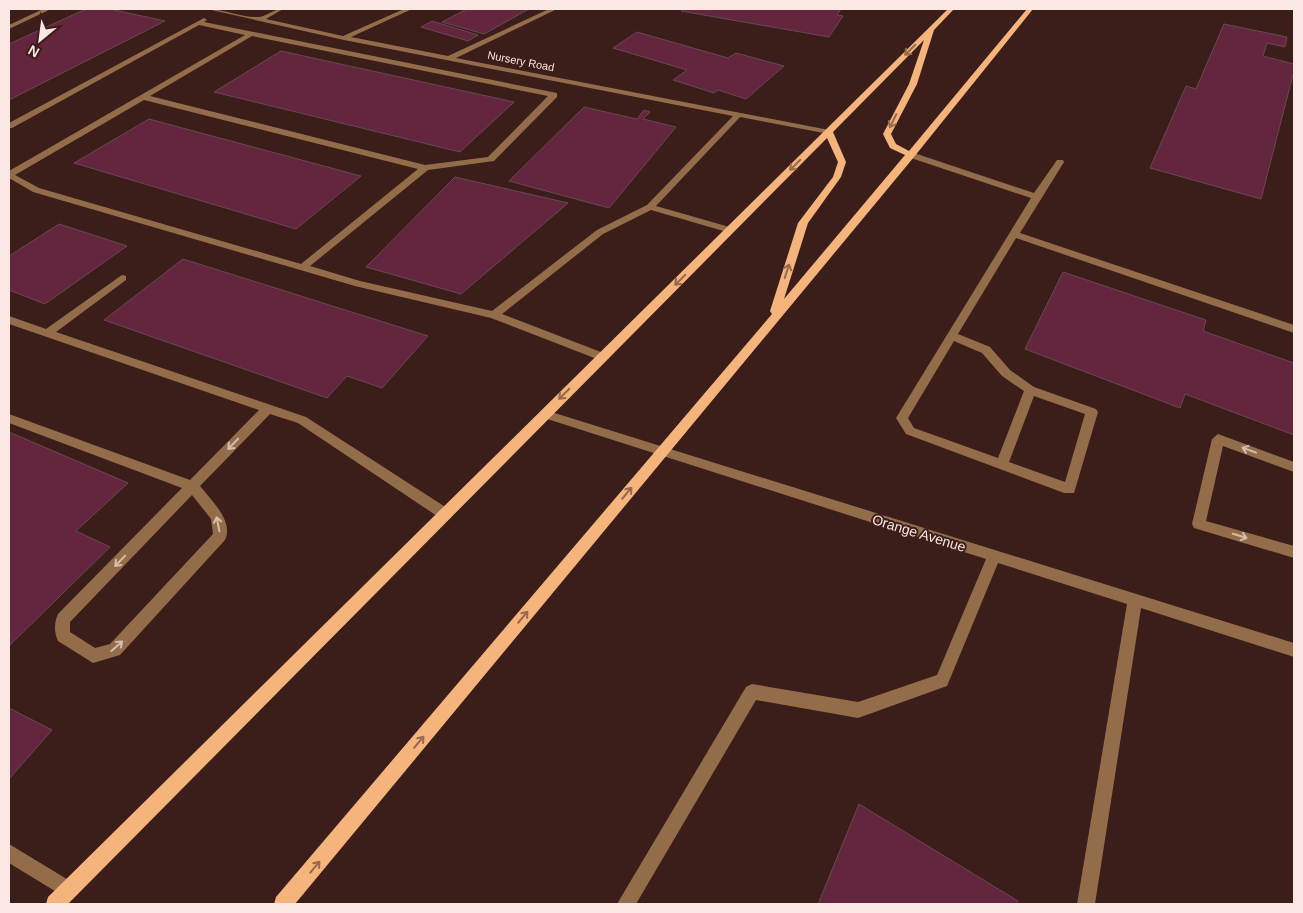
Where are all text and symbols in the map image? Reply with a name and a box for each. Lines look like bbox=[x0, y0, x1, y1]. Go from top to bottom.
north arrow bbox=[15, 15, 65, 65]
text: N bbox=[25, 42, 42, 61]
one-way arrow bbox=[904, 44, 916, 56]
street label: Nursery Road bbox=[487, 49, 555, 73]
one-way arrow bbox=[888, 113, 898, 128]
one-way arrow bbox=[789, 159, 801, 172]
one-way arrow bbox=[783, 264, 793, 280]
one-way arrow bbox=[673, 274, 686, 286]
one-way arrow bbox=[558, 388, 571, 400]
one-way arrow bbox=[227, 438, 239, 450]
one-way arrow bbox=[1241, 445, 1257, 454]
one-way arrow bbox=[622, 486, 633, 499]
street label: Orange Avenue bbox=[870, 511, 968, 555]
one-way arrow bbox=[213, 517, 222, 533]
one-way arrow bbox=[1231, 532, 1247, 542]
one-way arrow bbox=[114, 554, 126, 567]
one-way arrow bbox=[517, 611, 529, 624]
one-way arrow bbox=[111, 640, 124, 651]
one-way arrow bbox=[413, 736, 424, 749]
one-way arrow bbox=[309, 861, 320, 874]

